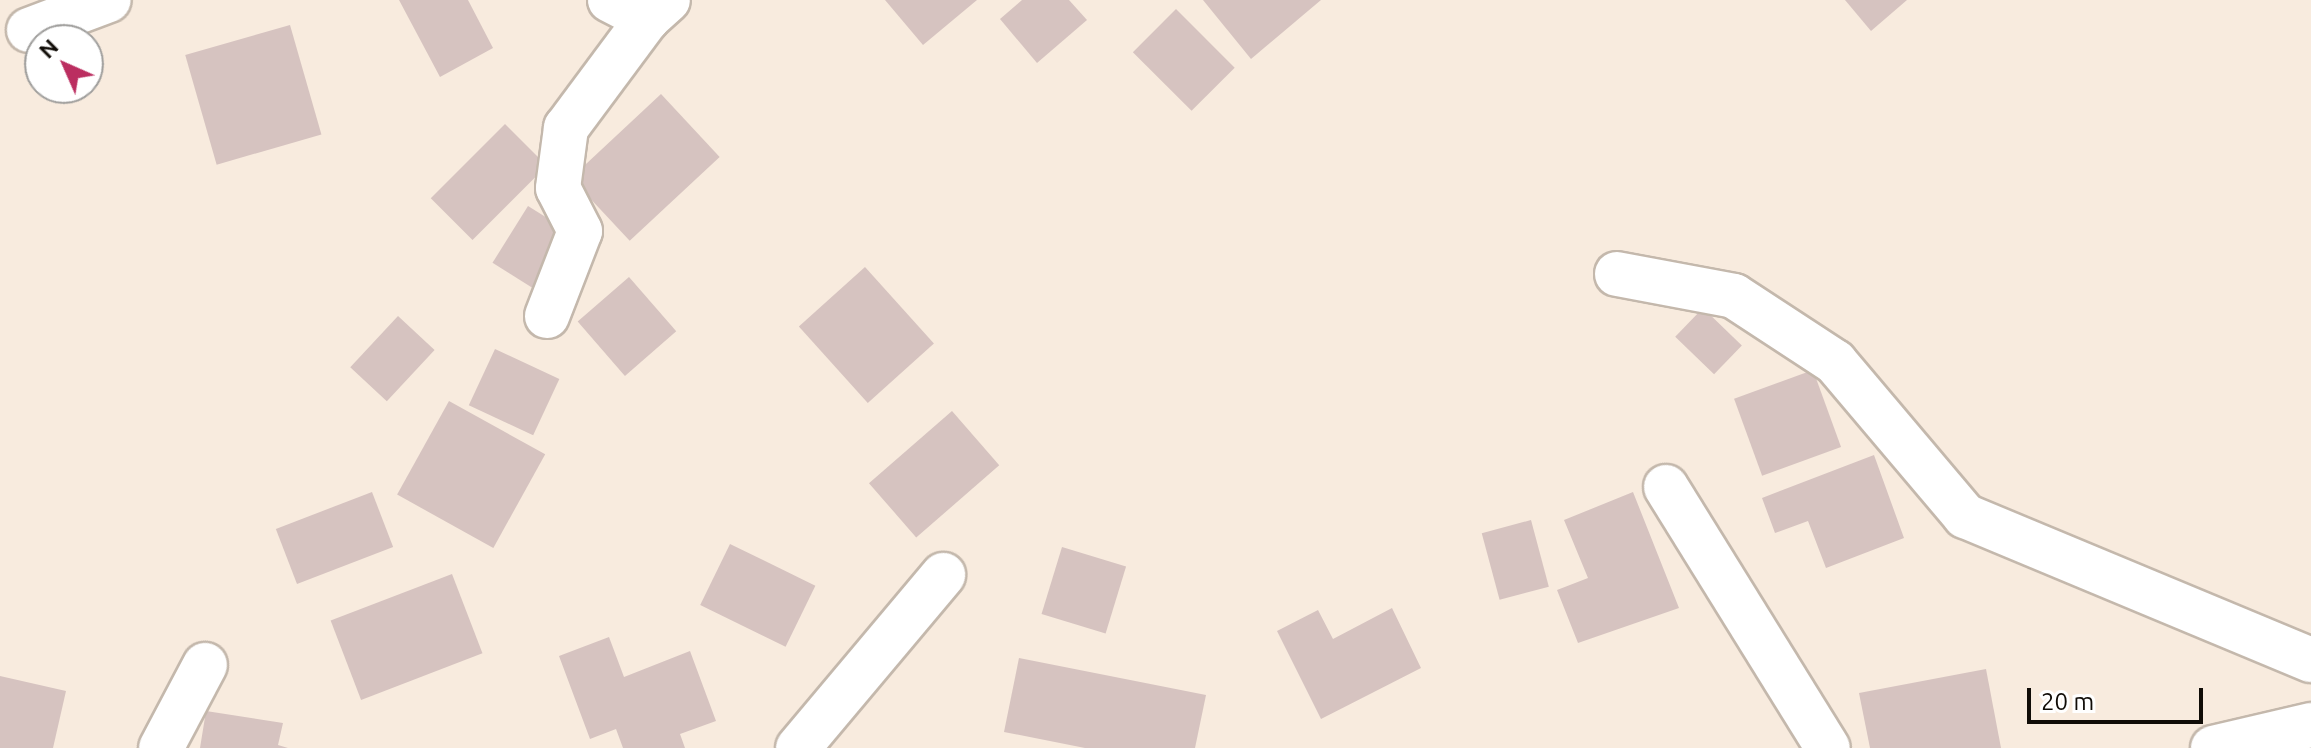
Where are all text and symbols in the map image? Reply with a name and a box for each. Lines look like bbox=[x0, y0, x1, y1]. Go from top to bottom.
north arrow bbox=[24, 24, 104, 104]
text: N bbox=[33, 33, 63, 63]
scale bar bbox=[2031, 672, 2207, 722]
text: 20 m bbox=[2041, 688, 2094, 715]

